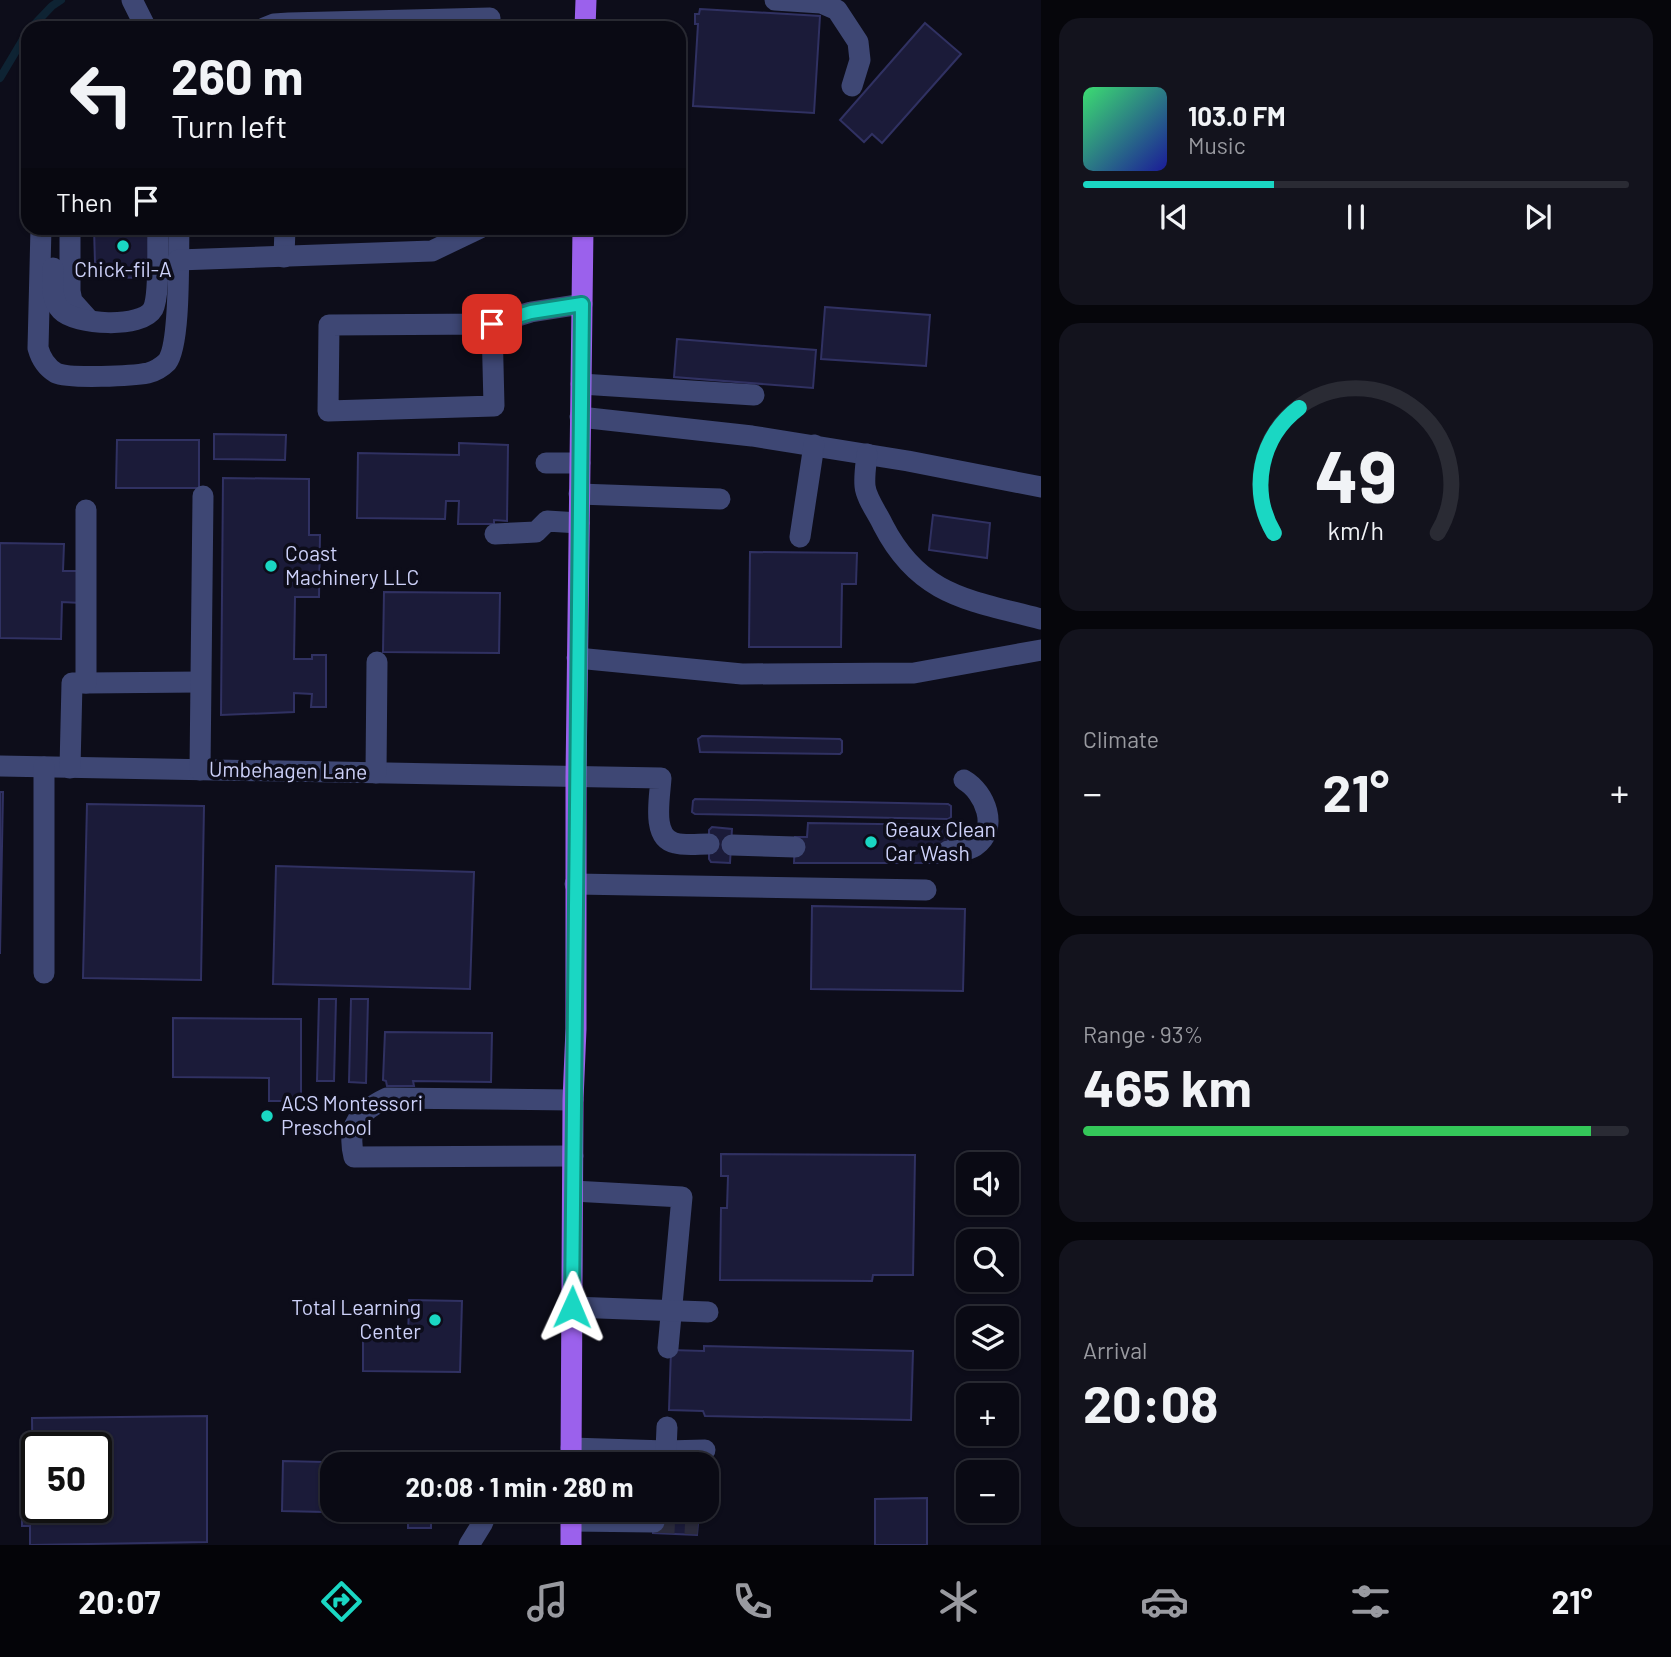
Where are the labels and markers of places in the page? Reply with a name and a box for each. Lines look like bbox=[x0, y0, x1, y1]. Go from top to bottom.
marker: Chick-fil-A bbox=[115, 238, 131, 254]
place label: Chick-fil-A bbox=[74, 256, 172, 281]
pin bbox=[462, 294, 522, 354]
place label: Coast Machinery LLC bbox=[285, 540, 419, 589]
marker: Coast Machinery LLC bbox=[263, 558, 279, 574]
place label: Geaux Clean Car Wash bbox=[885, 816, 996, 865]
marker: Geaux Clean Car Wash bbox=[863, 834, 879, 850]
place label: ACS Montessori Preschool bbox=[281, 1090, 423, 1139]
marker: ACS Montessori Preschool bbox=[259, 1108, 275, 1124]
place label: Total Learning Center bbox=[291, 1294, 421, 1343]
marker: Total Learning Center bbox=[427, 1312, 443, 1328]

